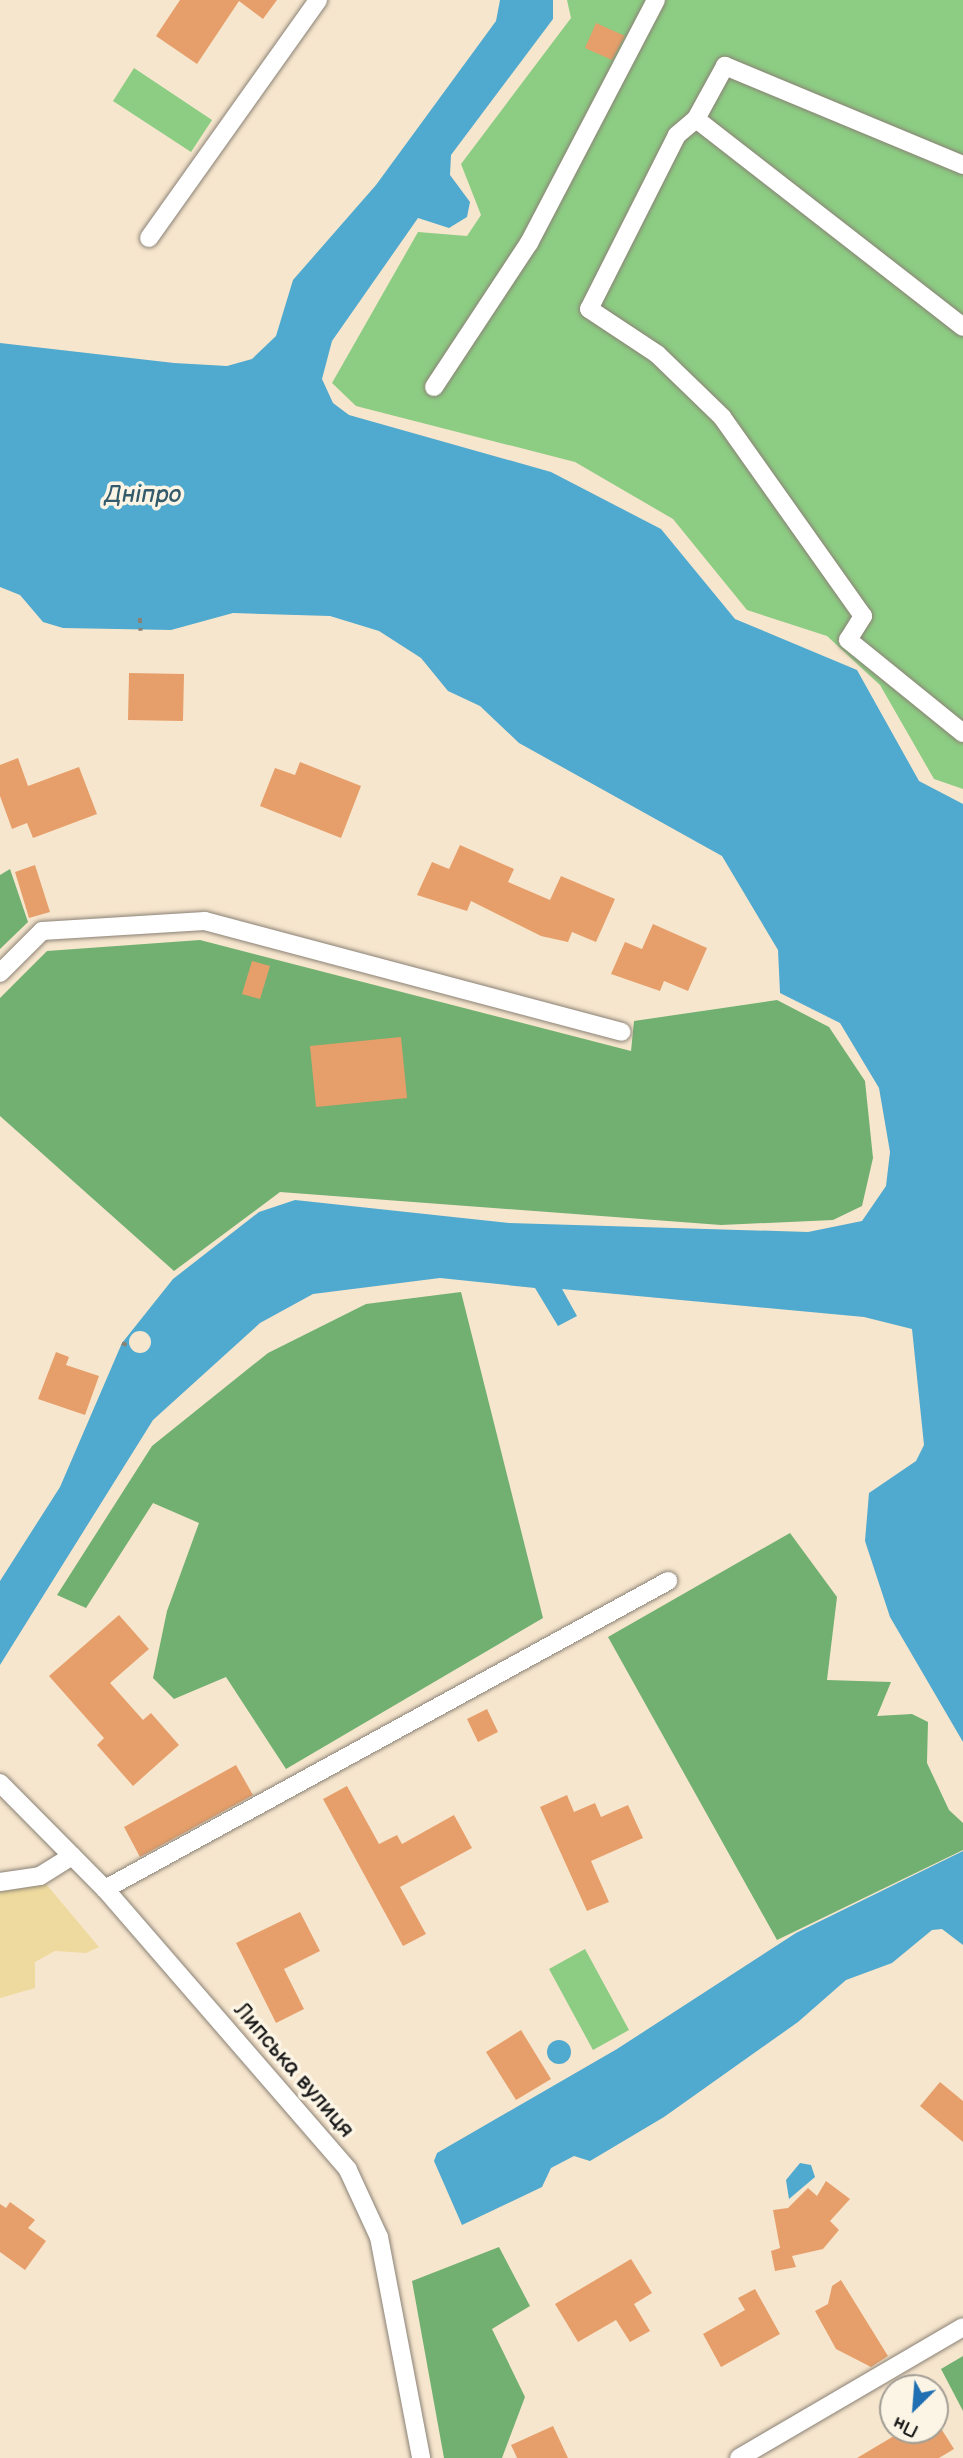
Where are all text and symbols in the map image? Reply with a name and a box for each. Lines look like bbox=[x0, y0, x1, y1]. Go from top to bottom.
water label: Дніпро bbox=[105, 481, 181, 509]
street label: Липська вулиця bbox=[228, 1997, 360, 2143]
north arrow bbox=[879, 2374, 949, 2444]
text: Пн bbox=[889, 2411, 922, 2442]

